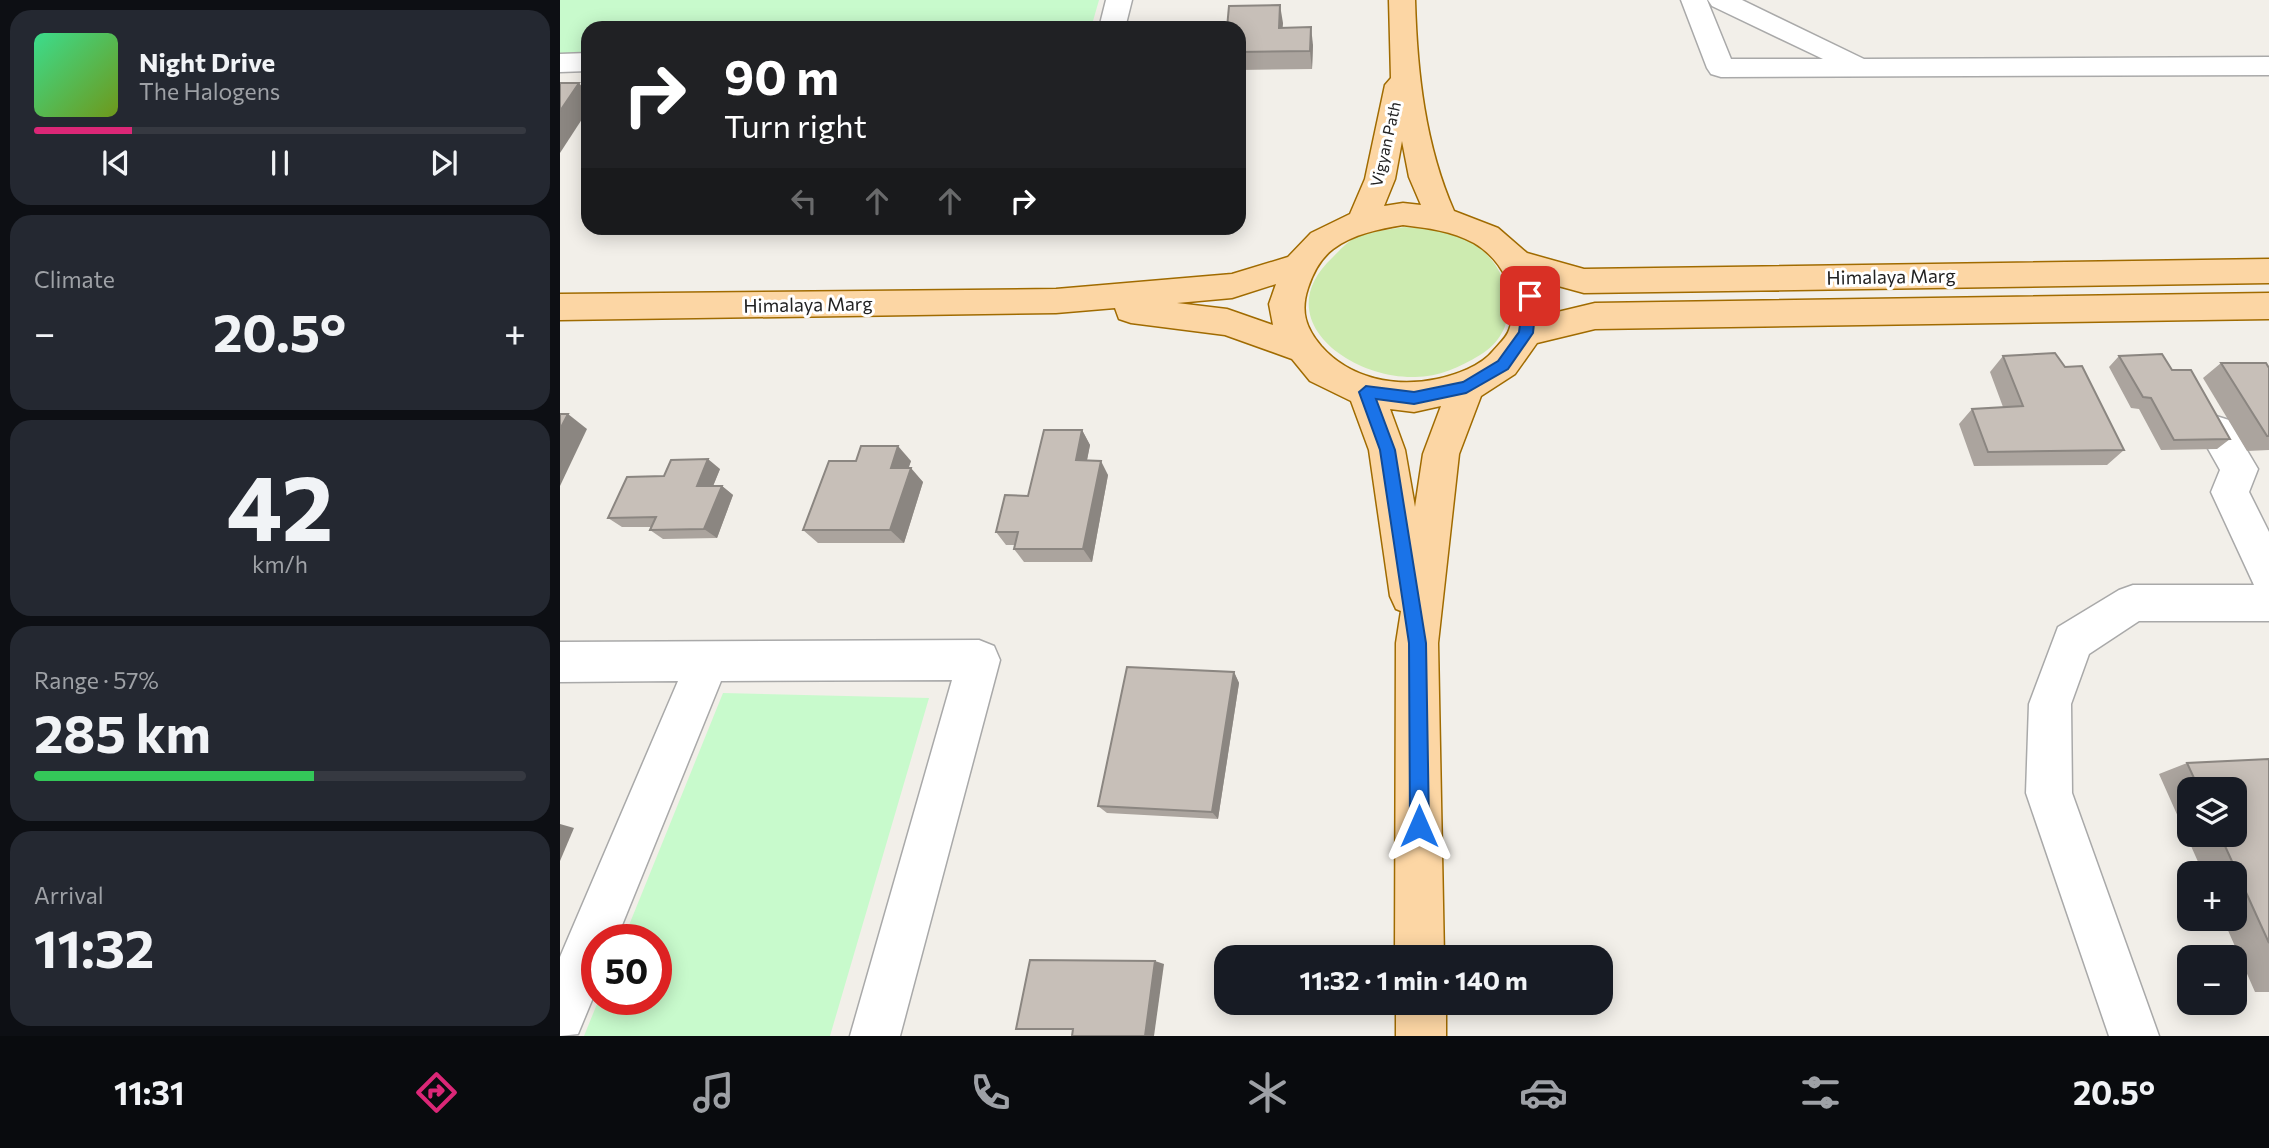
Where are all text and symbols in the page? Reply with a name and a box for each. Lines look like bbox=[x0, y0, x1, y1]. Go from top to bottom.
text: 90 m bbox=[724, 45, 839, 105]
text: Night Drive bbox=[139, 46, 275, 77]
icon: right bbox=[609, 49, 700, 140]
text: The Halogens bbox=[139, 77, 280, 105]
street label: Vigyan Path bbox=[1366, 100, 1404, 188]
text: Turn right bbox=[724, 105, 867, 145]
icon: previous bbox=[97, 144, 135, 182]
icon: pause bbox=[261, 144, 299, 182]
icon: next bbox=[425, 144, 463, 182]
icon: left bbox=[785, 182, 823, 220]
icon: ahead bbox=[858, 182, 896, 220]
icon: ahead bbox=[931, 182, 969, 220]
icon: right bbox=[1004, 182, 1042, 220]
street label: Himalaya Marg bbox=[1826, 263, 1956, 289]
text: Climate bbox=[34, 265, 115, 293]
pin bbox=[1500, 266, 1560, 326]
icon: arrive bbox=[1511, 277, 1549, 315]
street label: Himalaya Marg bbox=[743, 291, 873, 317]
text: 20.5° bbox=[213, 299, 346, 363]
text: − bbox=[34, 308, 56, 355]
text: + bbox=[504, 308, 526, 355]
text: 42 bbox=[227, 448, 333, 560]
text: km/h bbox=[252, 550, 308, 578]
text: Range · 57% bbox=[34, 666, 159, 694]
text: 285 km bbox=[34, 700, 211, 764]
map controls bbox=[2177, 777, 2247, 1015]
button: layers bbox=[2177, 777, 2247, 847]
position arrow bbox=[1382, 789, 1456, 863]
button: + bbox=[2177, 861, 2247, 931]
text: Arrival bbox=[34, 881, 104, 909]
text: 11:32 bbox=[34, 915, 154, 979]
speed limit sign: 50 bbox=[581, 924, 672, 1015]
button: − bbox=[2177, 945, 2247, 1015]
text: 11:32 · 1 min · 140 m bbox=[1299, 964, 1528, 995]
icon: directions bbox=[412, 1068, 461, 1117]
icon: music bbox=[689, 1068, 738, 1117]
icon: phone bbox=[966, 1068, 1015, 1117]
icon: climate bbox=[1243, 1068, 1292, 1117]
icon: car bbox=[1519, 1068, 1568, 1117]
icon: filters bbox=[1796, 1068, 1845, 1117]
text: 11:31 bbox=[114, 1072, 184, 1112]
text: 20.5° bbox=[2073, 1072, 2155, 1112]

